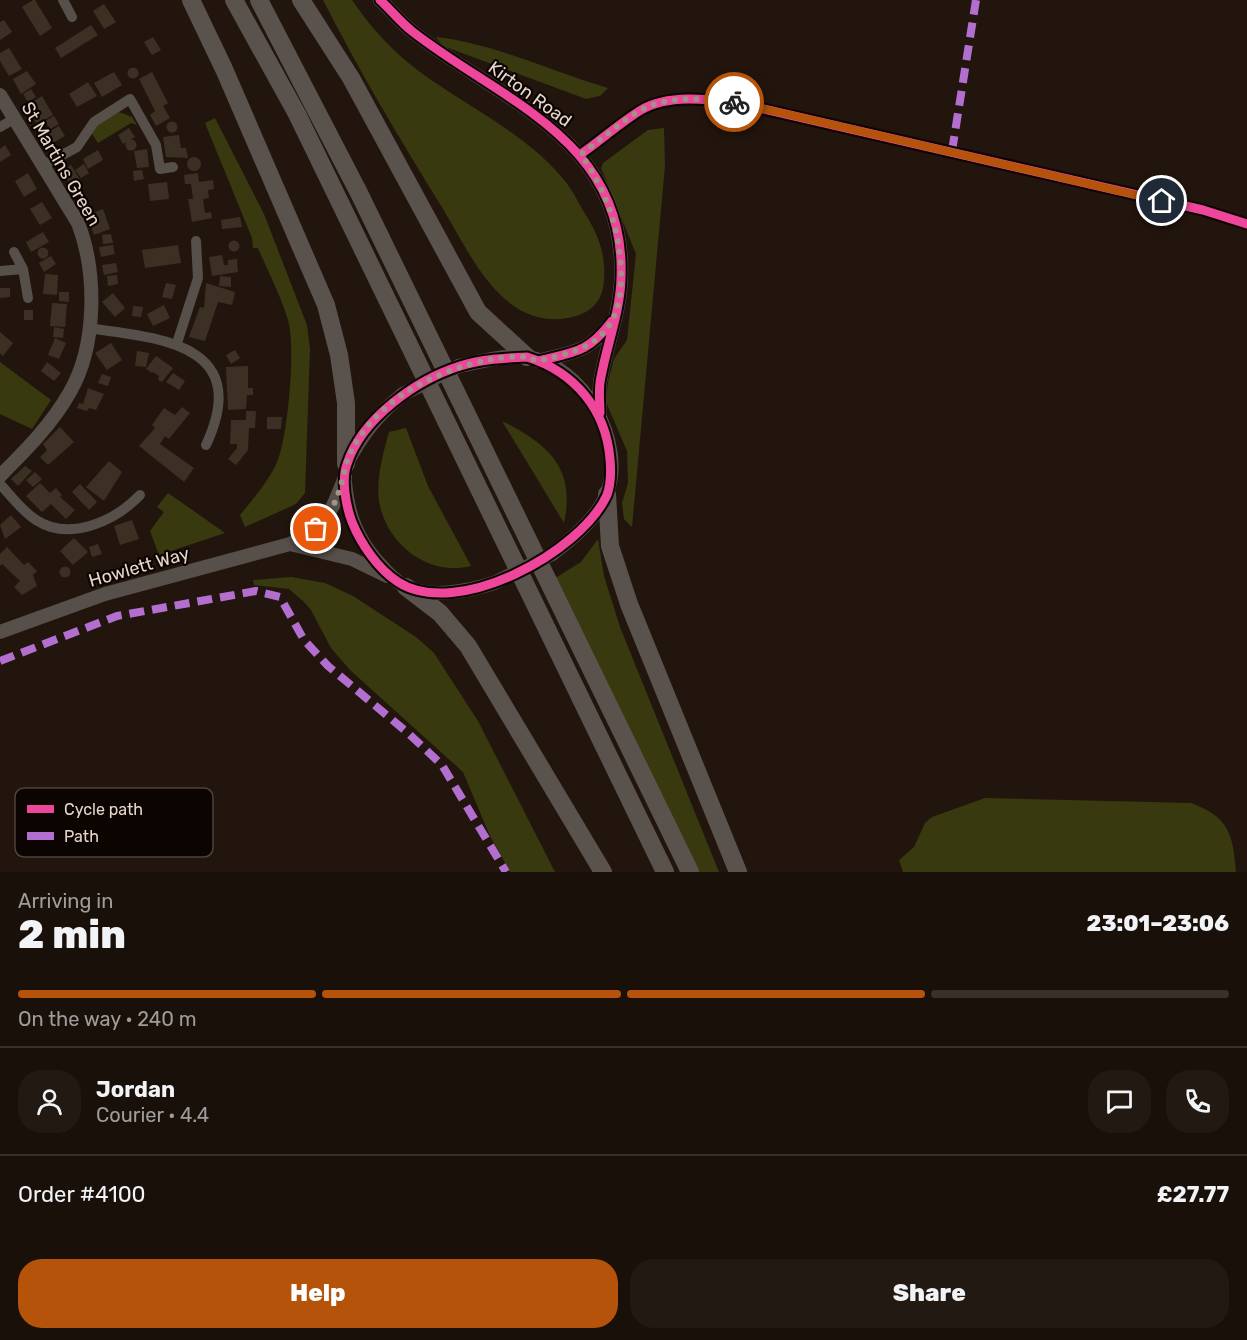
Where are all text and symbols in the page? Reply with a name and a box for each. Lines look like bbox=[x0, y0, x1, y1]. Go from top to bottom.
street label: Kirton Road bbox=[484, 56, 576, 132]
courier bbox=[704, 72, 764, 132]
icon: bike bbox=[718, 86, 751, 119]
street label: St Martins Green bbox=[17, 98, 105, 230]
pin bbox=[1136, 175, 1187, 226]
icon: home bbox=[1145, 184, 1178, 217]
pin bbox=[290, 503, 341, 554]
icon: bag bbox=[299, 512, 332, 545]
street label: Howlett Way bbox=[86, 542, 192, 592]
legend bbox=[15, 788, 213, 857]
text: Cycle path bbox=[64, 800, 143, 819]
text: Path bbox=[64, 827, 99, 846]
text: Arriving in bbox=[18, 889, 113, 913]
text: 23:01–23:06 bbox=[1087, 910, 1229, 937]
text: 2 min bbox=[18, 912, 126, 958]
text: On the way · 240 m bbox=[18, 1007, 197, 1031]
button: person bbox=[18, 1070, 81, 1133]
button: chat bbox=[1088, 1070, 1151, 1133]
button: phone bbox=[1166, 1070, 1229, 1133]
text: Jordan bbox=[96, 1076, 175, 1103]
text: Courier · 4.4 bbox=[96, 1103, 209, 1127]
text: Order #4100 bbox=[18, 1181, 146, 1208]
text: £27.77 bbox=[1157, 1181, 1229, 1208]
button: Help bbox=[18, 1259, 618, 1328]
button: Share bbox=[630, 1259, 1229, 1328]

